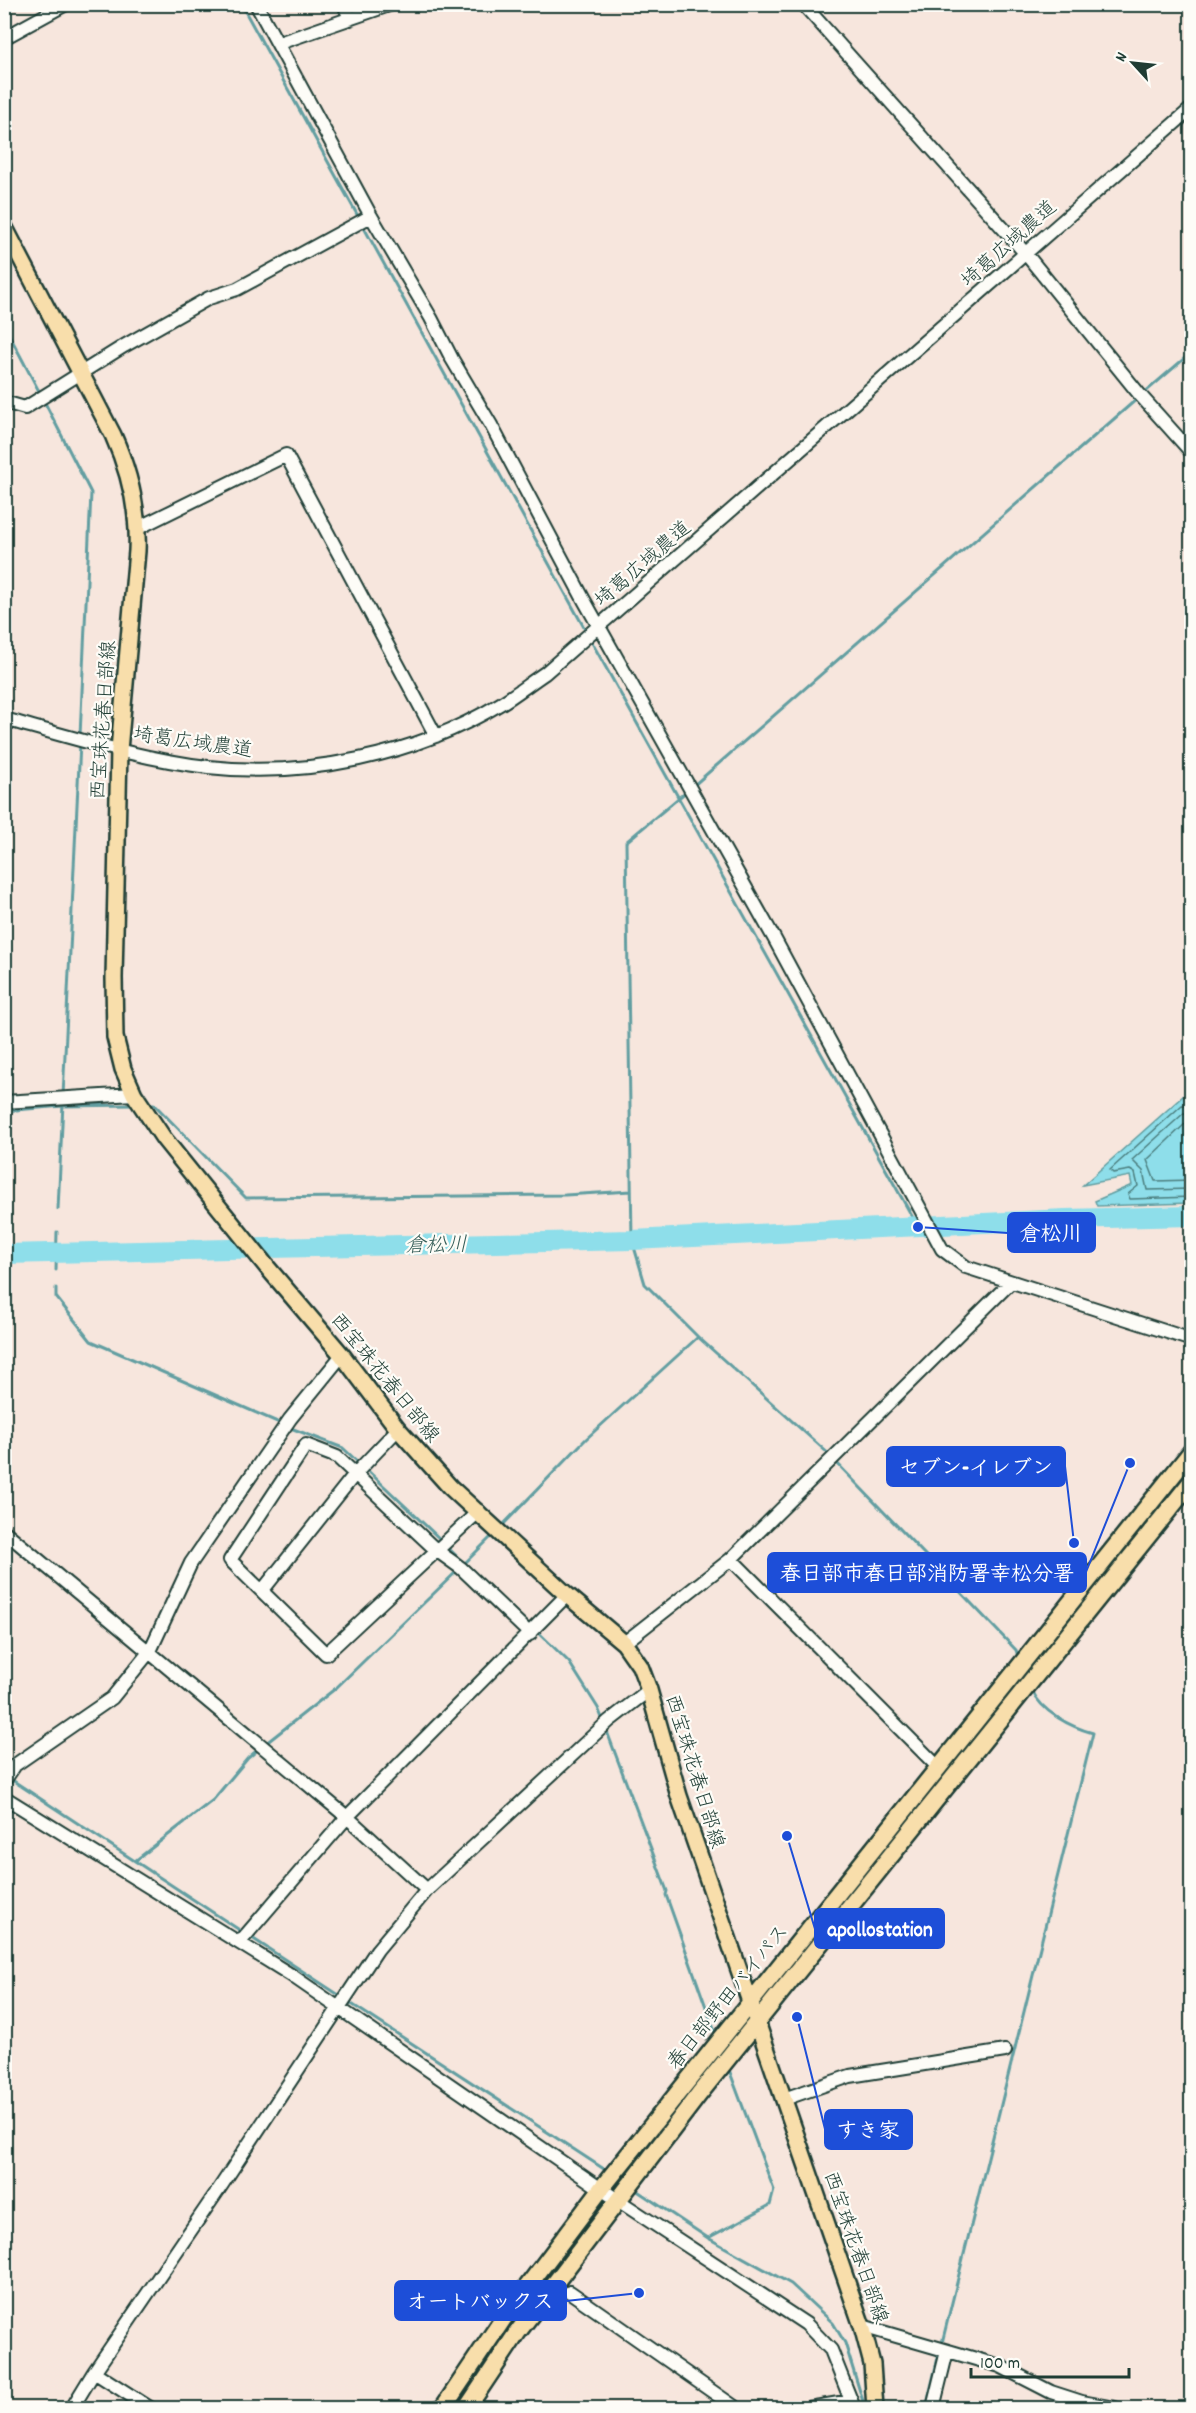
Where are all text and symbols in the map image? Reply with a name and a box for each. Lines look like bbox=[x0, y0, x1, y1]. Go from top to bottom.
north arrow bbox=[1103, 33, 1163, 93]
text: N bbox=[1110, 48, 1134, 66]
street label: 埼葛広域農道 bbox=[956, 195, 1064, 296]
street label: 埼葛広域農道 bbox=[590, 515, 698, 615]
street label: 西宝珠花春日部線 bbox=[85, 639, 125, 801]
street label: 埼葛広域農道 bbox=[131, 722, 254, 766]
callout: 倉松川 bbox=[1008, 1213, 1095, 1252]
text: 倉松川 bbox=[1020, 1221, 1083, 1251]
water label: 倉松川 bbox=[404, 1231, 468, 1263]
street label: 西宝珠花春日部線 bbox=[322, 1308, 445, 1450]
callout: セブン-イレブン bbox=[887, 1447, 1065, 1486]
text: セブン-イレブン bbox=[899, 1455, 1053, 1485]
callout: 春日部市春日部消防署幸松分署 bbox=[768, 1553, 1086, 1592]
text: 春日部市春日部消防署幸松分署 bbox=[780, 1561, 1074, 1591]
street label: 西宝珠花春日部線 bbox=[656, 1691, 730, 1852]
callout: apollostation bbox=[815, 1909, 944, 1948]
text: apollostation bbox=[827, 1917, 933, 1947]
street label: 春日部野田バイパス bbox=[662, 1919, 797, 2076]
callout: すき家 bbox=[825, 2110, 912, 2149]
text: すき家 bbox=[837, 2118, 900, 2148]
street label: 西宝珠花春日部線 bbox=[815, 2168, 893, 2328]
callout: オートバックス bbox=[395, 2281, 566, 2320]
text: オートバックス bbox=[407, 2289, 554, 2319]
scale bar bbox=[971, 2341, 1128, 2379]
text: 100 m bbox=[980, 2352, 1020, 2377]

